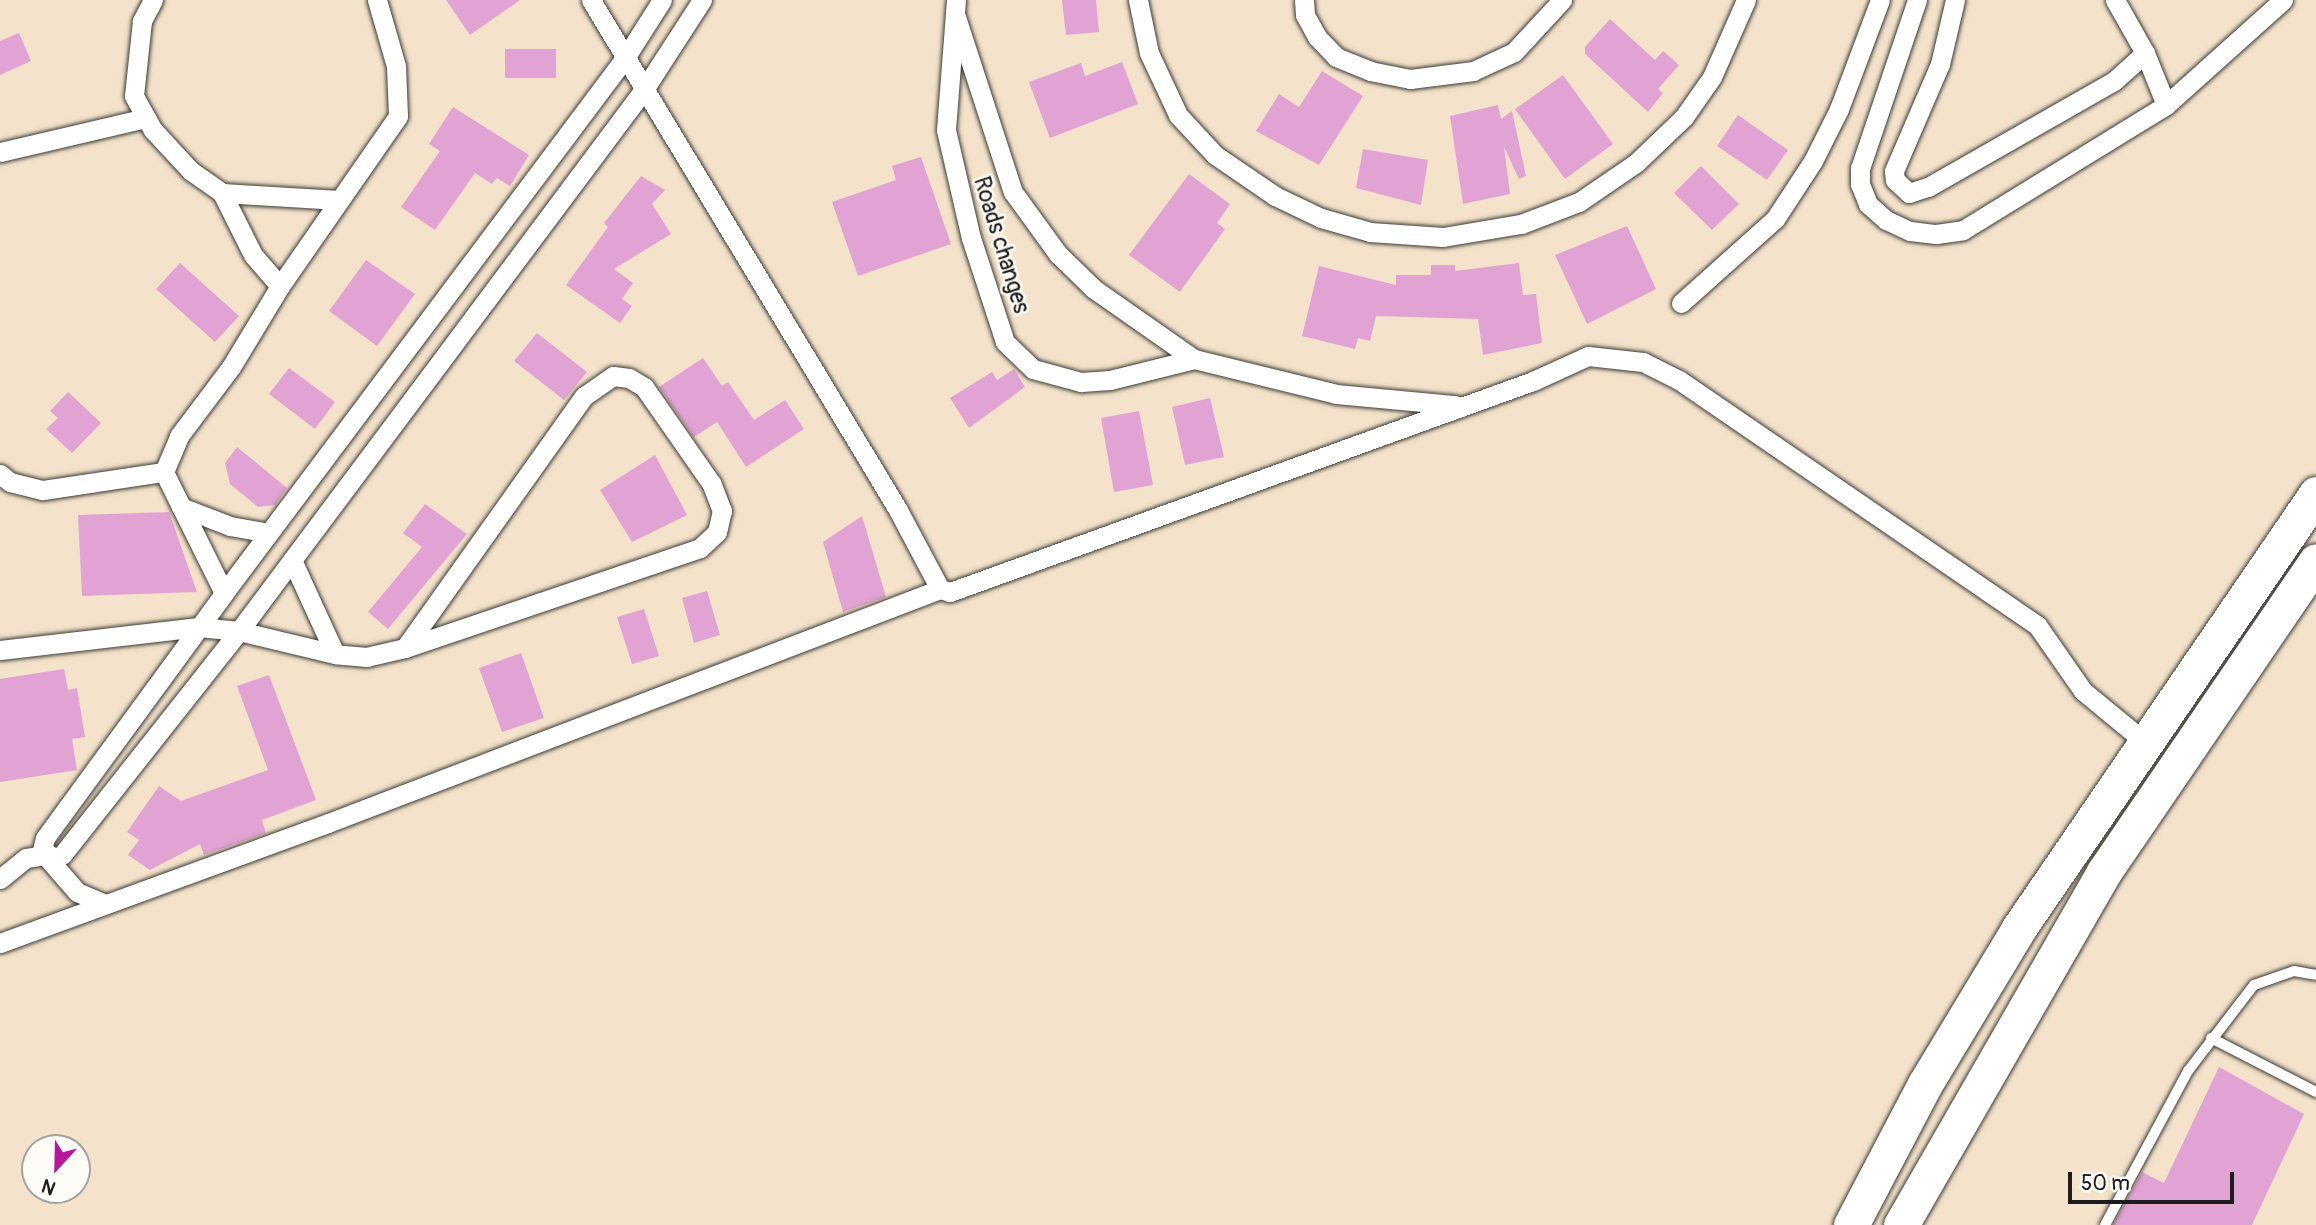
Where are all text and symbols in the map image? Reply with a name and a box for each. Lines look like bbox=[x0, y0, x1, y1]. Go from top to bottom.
street label: Roads changes bbox=[967, 173, 1035, 317]
north arrow bbox=[21, 1134, 91, 1204]
scale bar bbox=[2071, 1158, 2237, 1202]
text: 50 m bbox=[2081, 1170, 2130, 1197]
text: N bbox=[38, 1173, 59, 1200]

